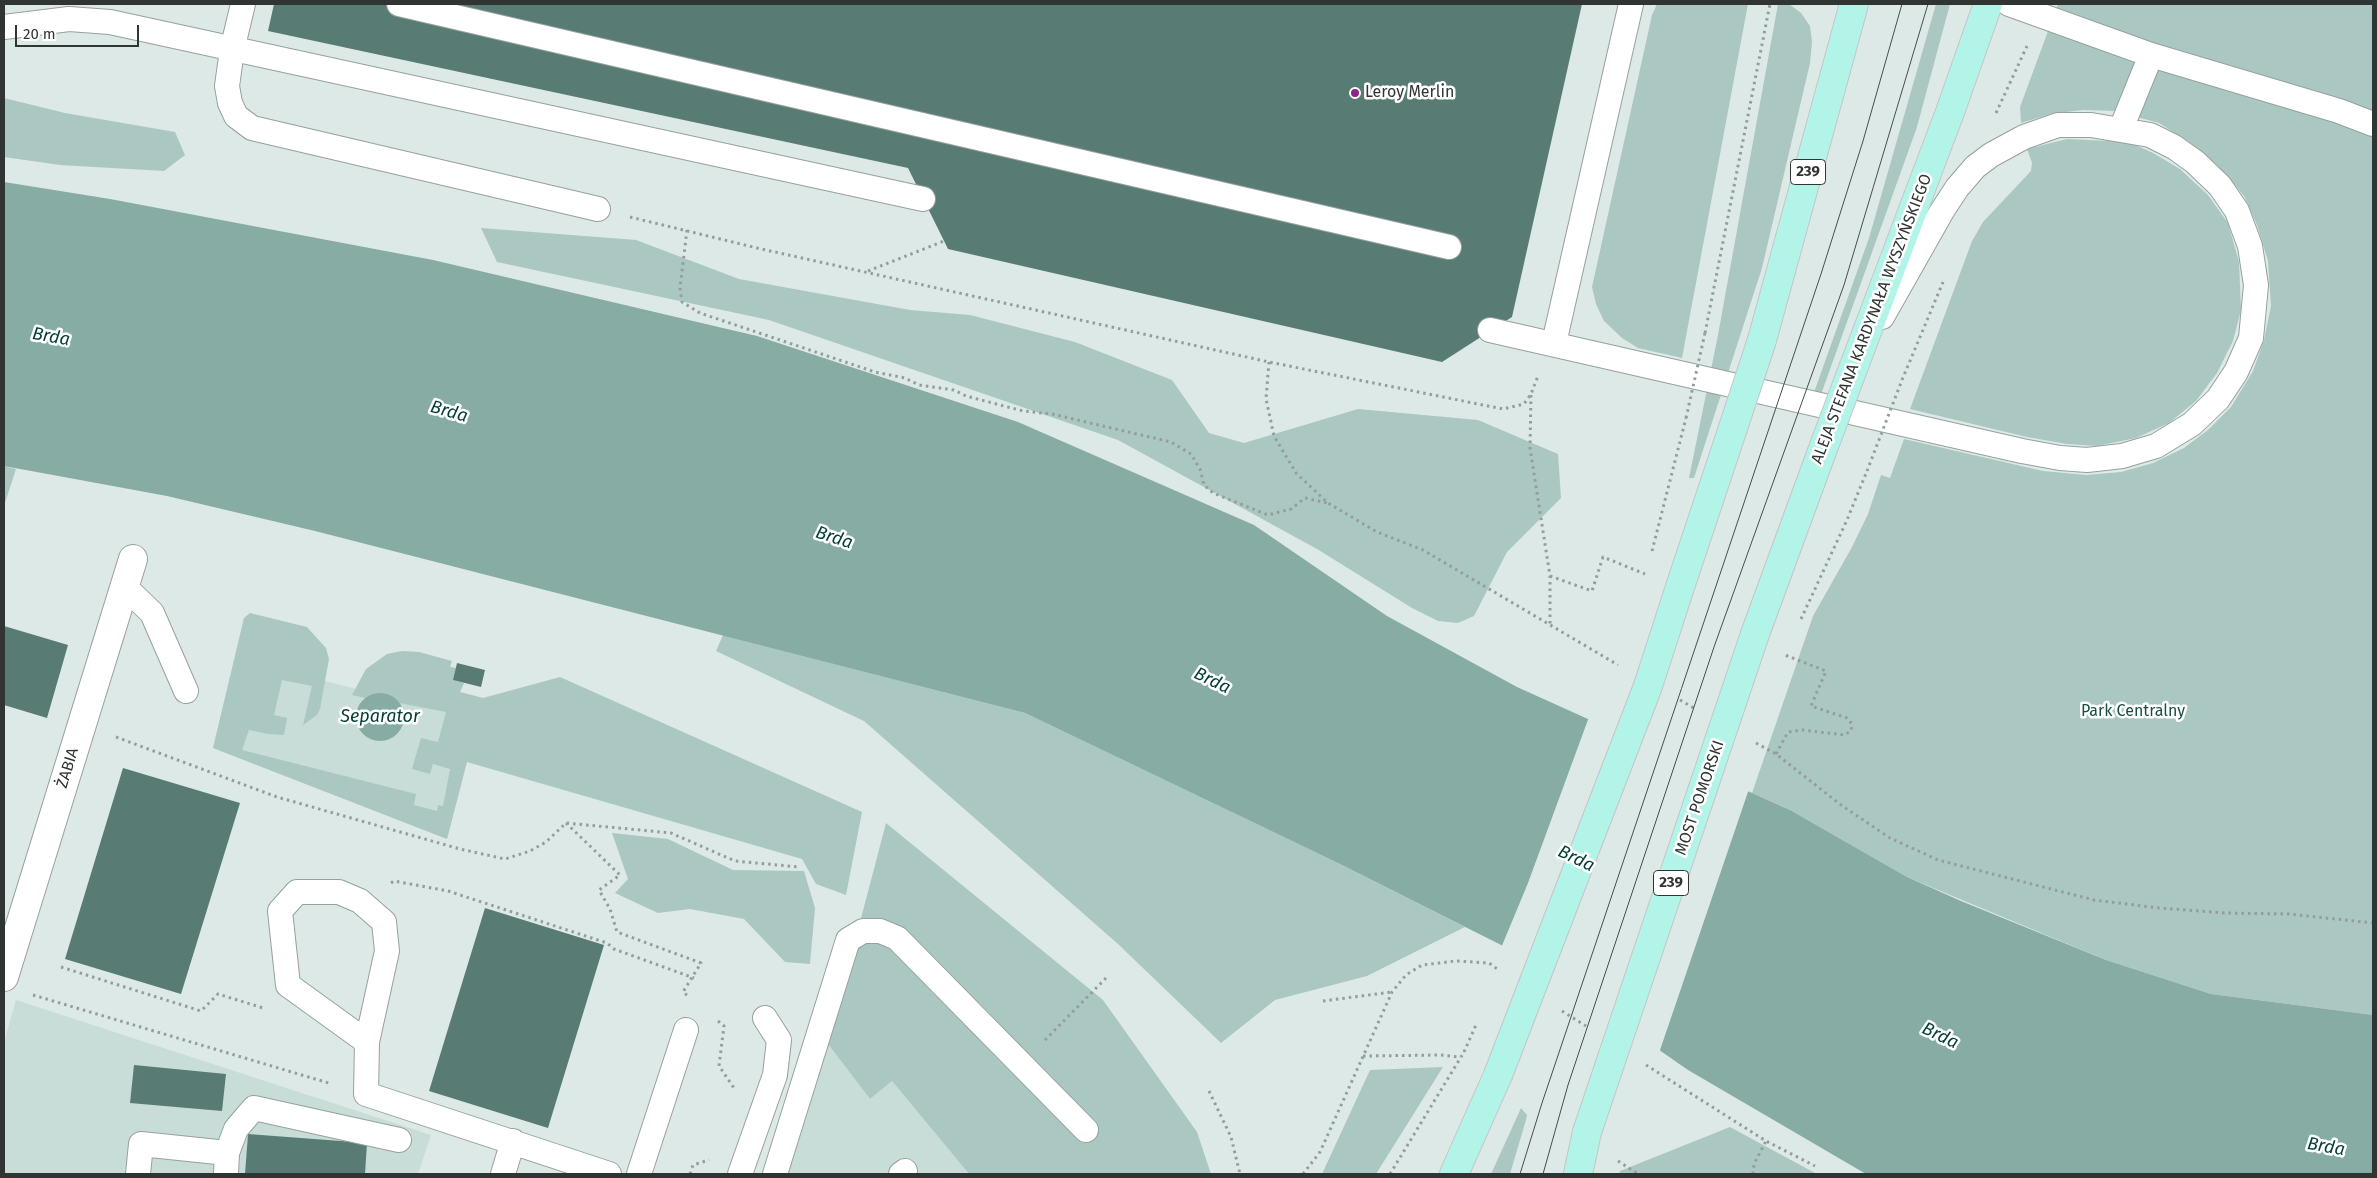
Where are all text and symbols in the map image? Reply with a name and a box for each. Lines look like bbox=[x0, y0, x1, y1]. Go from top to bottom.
scale bar bbox=[18, 15, 141, 47]
text: 20 m bbox=[23, 25, 56, 43]
place label: Leroy Merlin bbox=[1365, 83, 1454, 103]
marker: Leroy Merlin bbox=[1349, 87, 1361, 99]
road number: 239 bbox=[1790, 160, 1826, 184]
street label: ALEJA STEFANA KARDYNAŁA WYSZYŃSKIEGO bbox=[1808, 171, 1936, 467]
water label: Brda bbox=[30, 323, 72, 351]
water label: Brda bbox=[428, 396, 470, 428]
water label: Brda bbox=[813, 522, 855, 554]
water label: Brda bbox=[1190, 663, 1234, 699]
park label: Park Centralny bbox=[2081, 702, 2185, 722]
water label: Separator bbox=[340, 706, 420, 728]
street label: MOST POMORSKI bbox=[1671, 738, 1729, 858]
street label: ŻABIA bbox=[53, 746, 83, 790]
water label: Brda bbox=[1554, 841, 1598, 877]
road number: 239 bbox=[1654, 870, 1688, 896]
water label: Brda bbox=[1918, 1018, 1962, 1054]
water label: Brda bbox=[2305, 1133, 2347, 1161]

